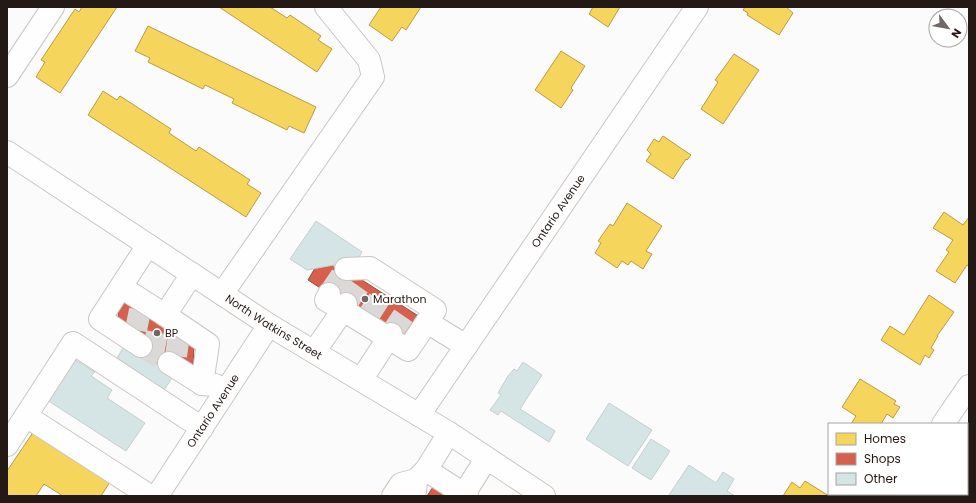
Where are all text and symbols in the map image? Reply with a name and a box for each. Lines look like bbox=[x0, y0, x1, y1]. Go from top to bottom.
north arrow bbox=[928, 8, 968, 48]
text: N bbox=[948, 26, 965, 41]
street label: Ontario Avenue bbox=[527, 171, 589, 251]
street label: North Watkins Street bbox=[222, 290, 325, 363]
place label: Marathon bbox=[373, 291, 427, 307]
marker: Marathon bbox=[360, 294, 370, 304]
place label: BP bbox=[165, 325, 178, 341]
marker: BP bbox=[152, 328, 162, 338]
street label: Ontario Avenue bbox=[183, 370, 243, 451]
legend bbox=[828, 423, 968, 495]
text: Homes bbox=[864, 430, 906, 447]
text: Shops bbox=[864, 450, 901, 467]
text: Other bbox=[864, 470, 898, 487]

